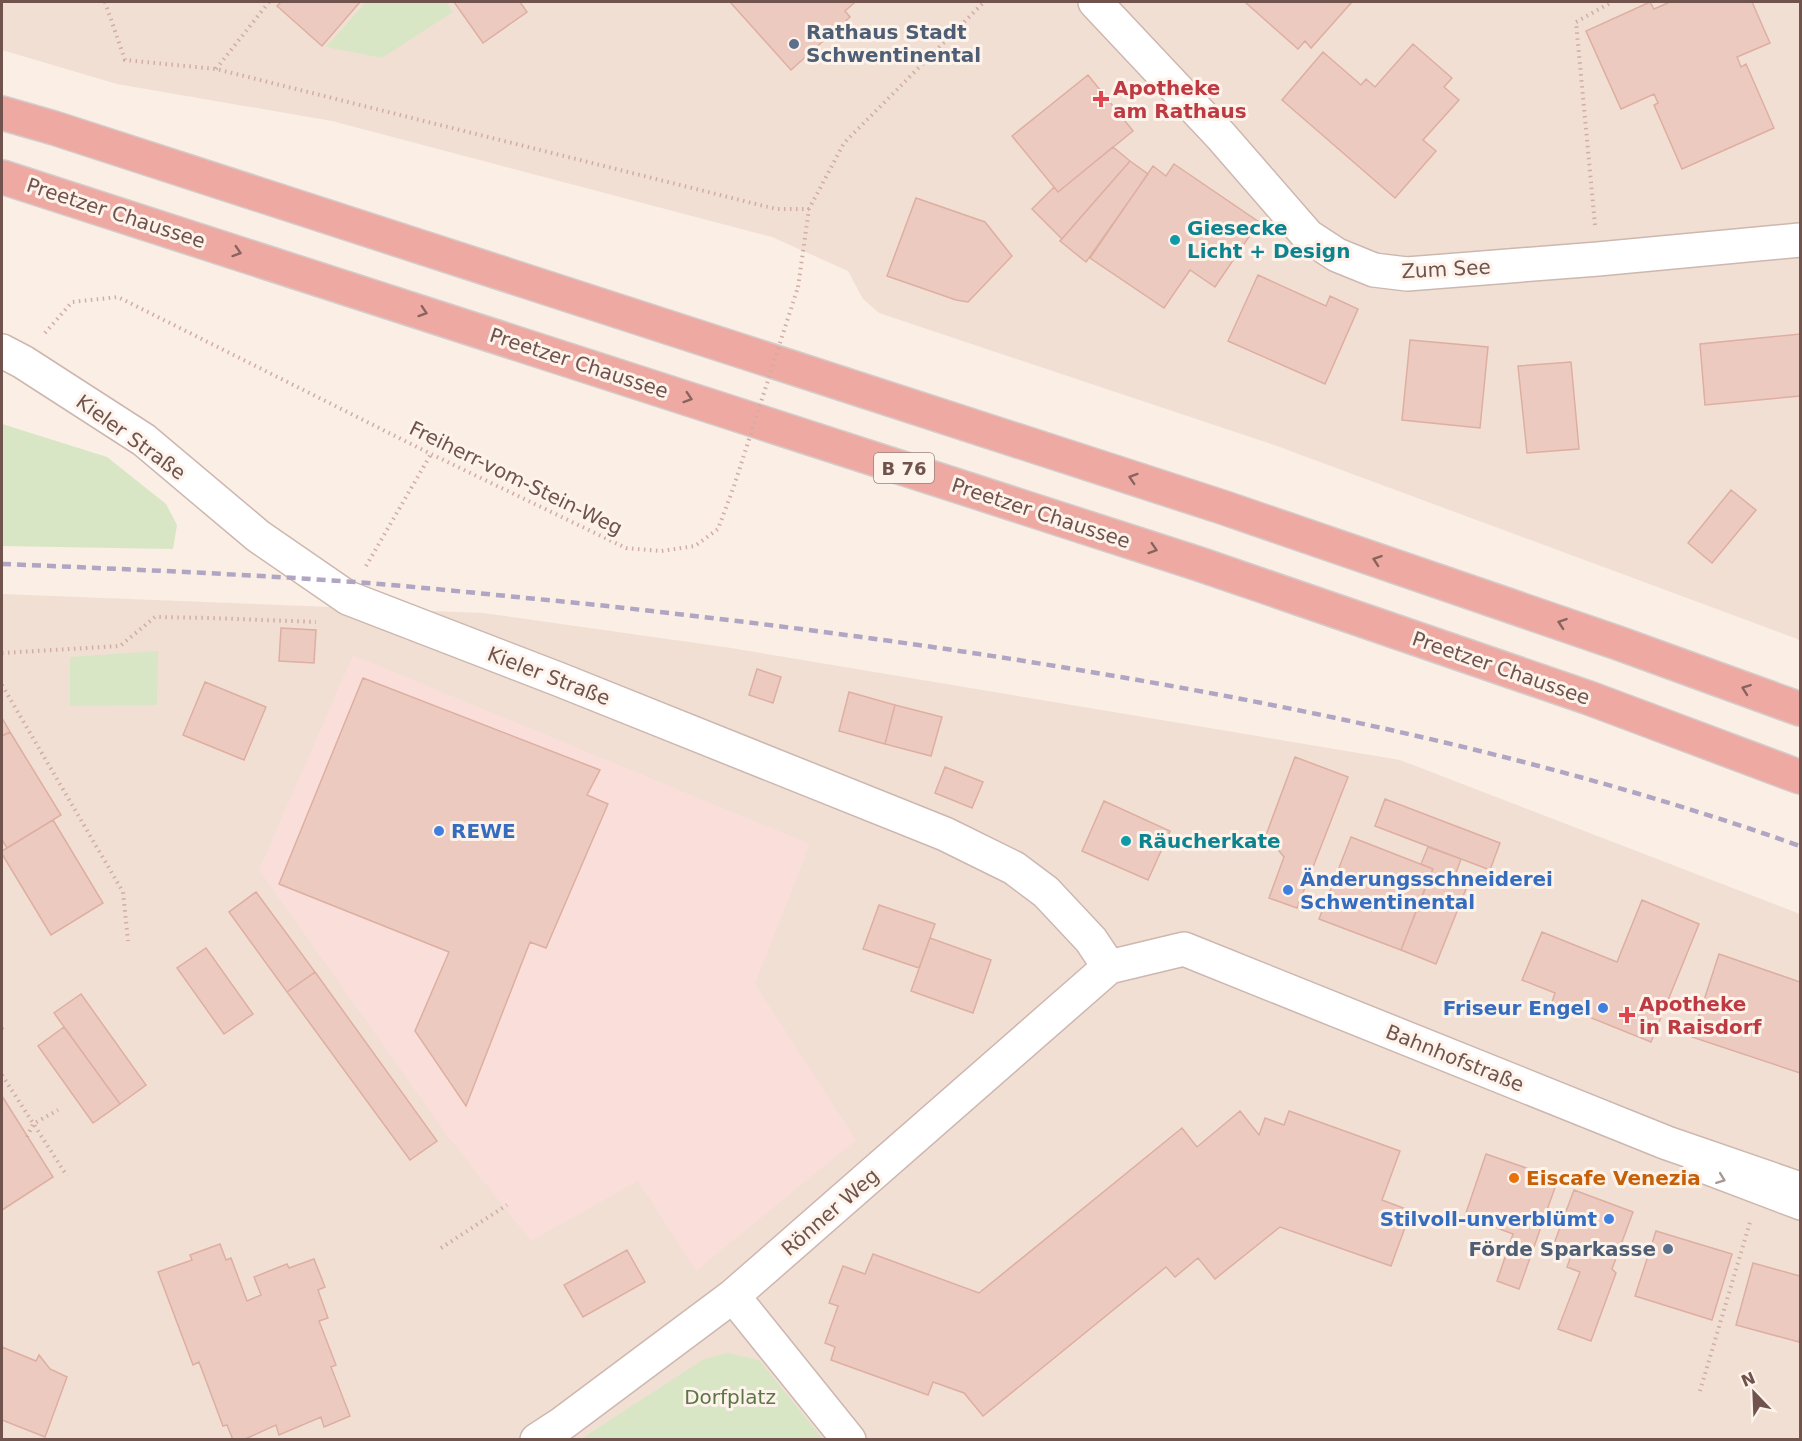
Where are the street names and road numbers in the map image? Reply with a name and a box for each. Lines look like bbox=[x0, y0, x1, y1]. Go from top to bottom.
street label: Preetzer Chaussee bbox=[24, 173, 208, 253]
street label: Zum See bbox=[1401, 255, 1491, 283]
street label: Preetzer Chaussee bbox=[487, 323, 671, 403]
street label: Kieler Straße bbox=[72, 389, 190, 485]
street label: Freiherr-vom-Stein-Weg bbox=[406, 416, 626, 540]
road number: B 76 bbox=[874, 453, 934, 483]
street label: Preetzer Chaussee bbox=[949, 473, 1133, 553]
street label: Preetzer Chaussee bbox=[1409, 626, 1593, 710]
street label: Kieler Straße bbox=[484, 642, 614, 710]
street label: Bahnhofstraße bbox=[1382, 1019, 1528, 1097]
street label: Rönner Weg bbox=[776, 1163, 884, 1261]

